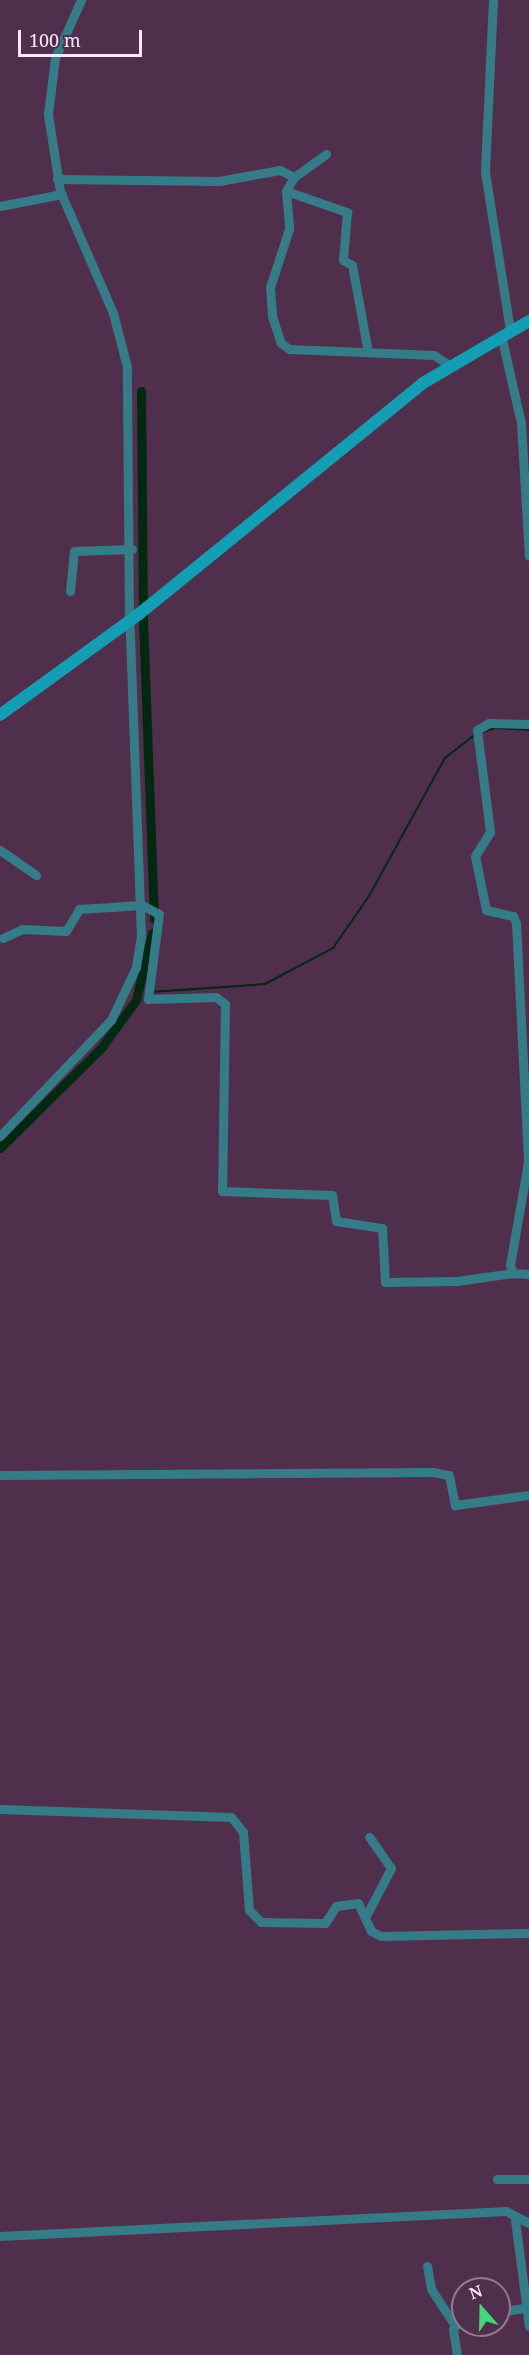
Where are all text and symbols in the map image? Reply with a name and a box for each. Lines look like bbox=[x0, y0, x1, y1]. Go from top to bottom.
scale bar bbox=[21, 18, 146, 56]
text: 100 m bbox=[29, 28, 81, 52]
north arrow bbox=[451, 2277, 511, 2337]
text: N bbox=[466, 2279, 485, 2304]

